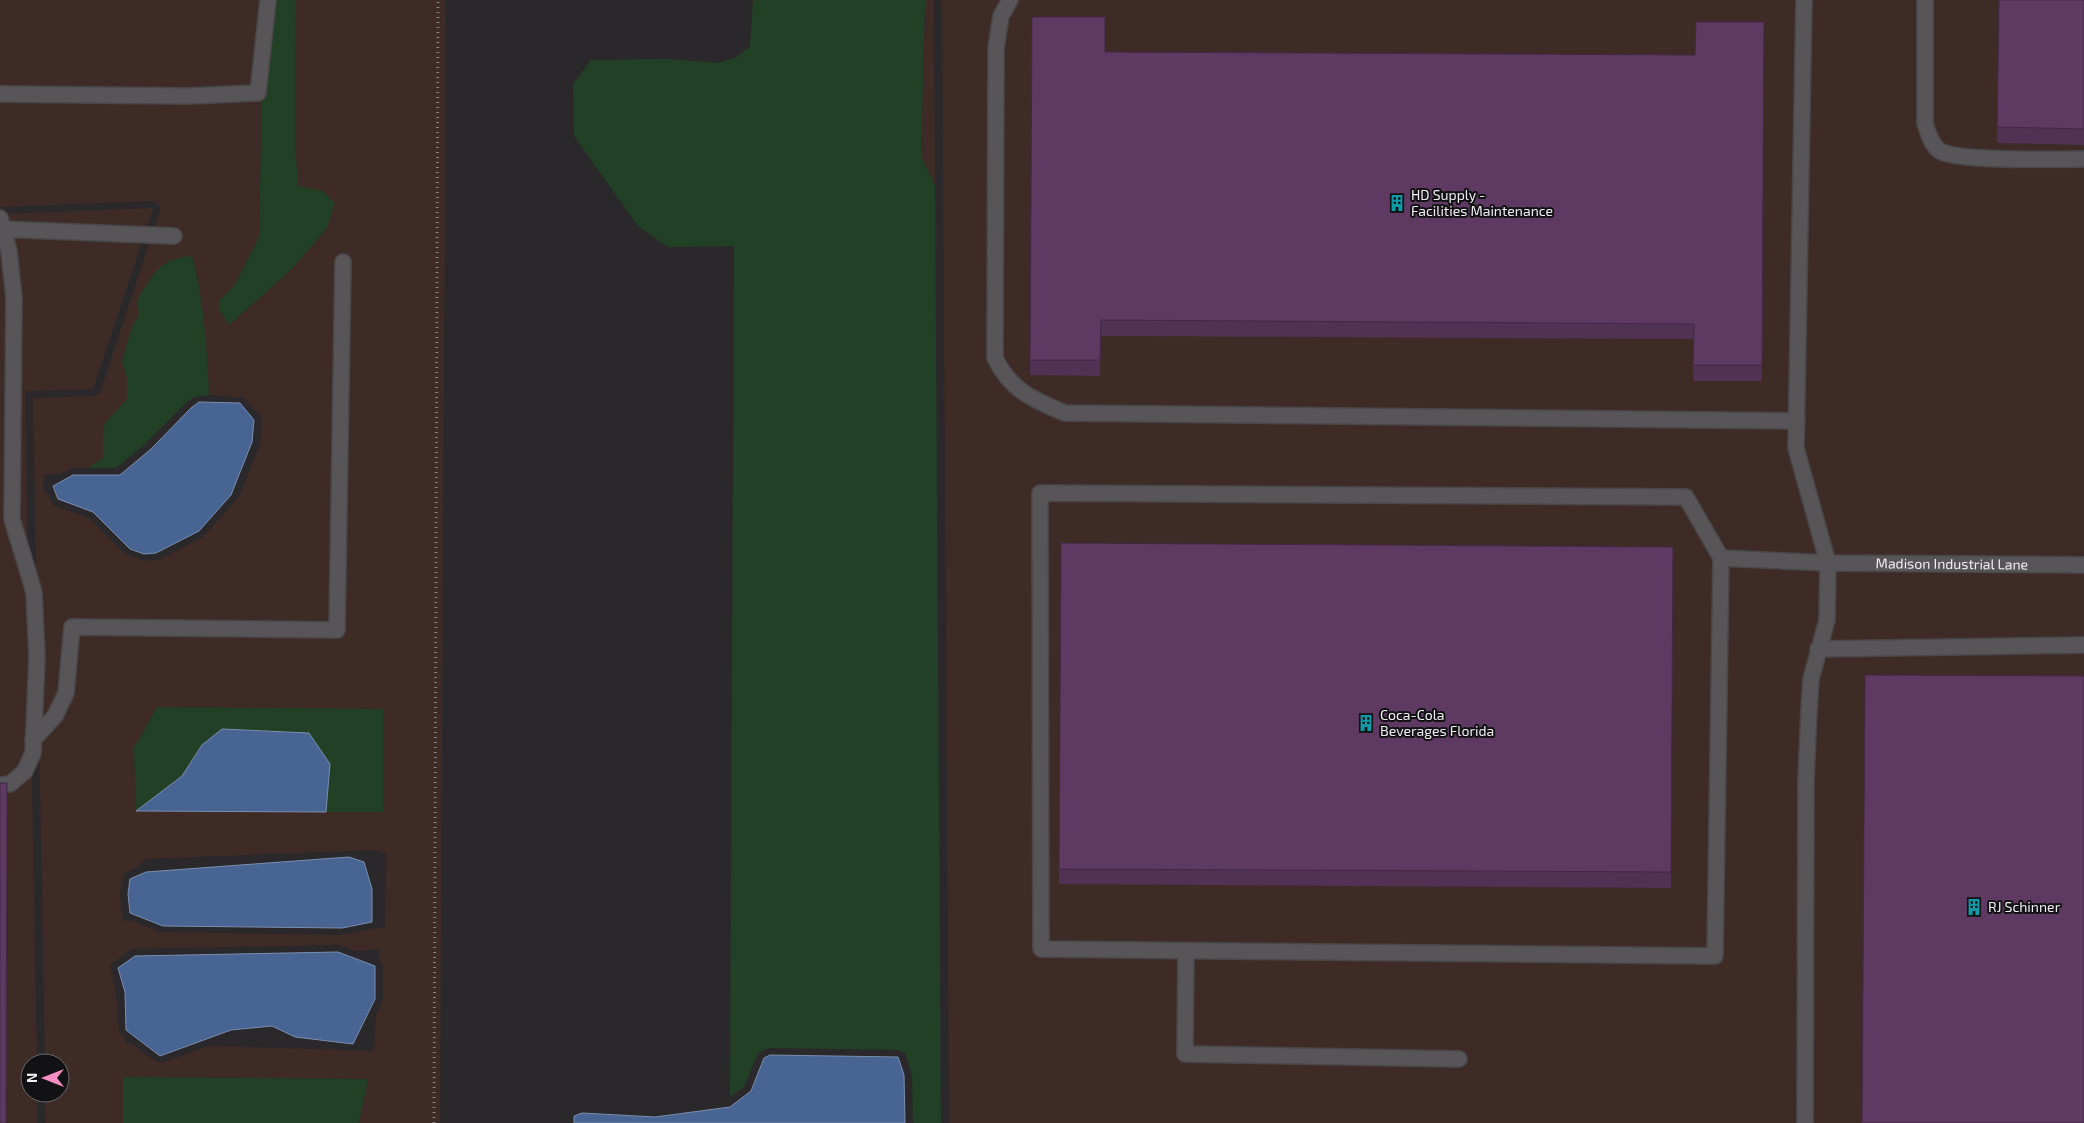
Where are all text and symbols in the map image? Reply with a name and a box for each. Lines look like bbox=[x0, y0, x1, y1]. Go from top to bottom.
place label: HD Supply - Facilities Maintenance bbox=[1411, 186, 1553, 219]
building icon: HD Supply - Facilities Maintenance bbox=[1387, 193, 1407, 213]
street label: Madison Industrial Lane bbox=[1876, 554, 2028, 573]
place label: Coca-Cola Beverages Florida bbox=[1380, 706, 1494, 739]
building icon: Coca-Cola Beverages Florida bbox=[1356, 713, 1376, 733]
building icon: RJ Schinner bbox=[1964, 897, 1984, 917]
place label: RJ Schinner bbox=[1988, 898, 2061, 915]
north arrow bbox=[20, 1053, 70, 1103]
text: N bbox=[23, 1073, 40, 1083]

